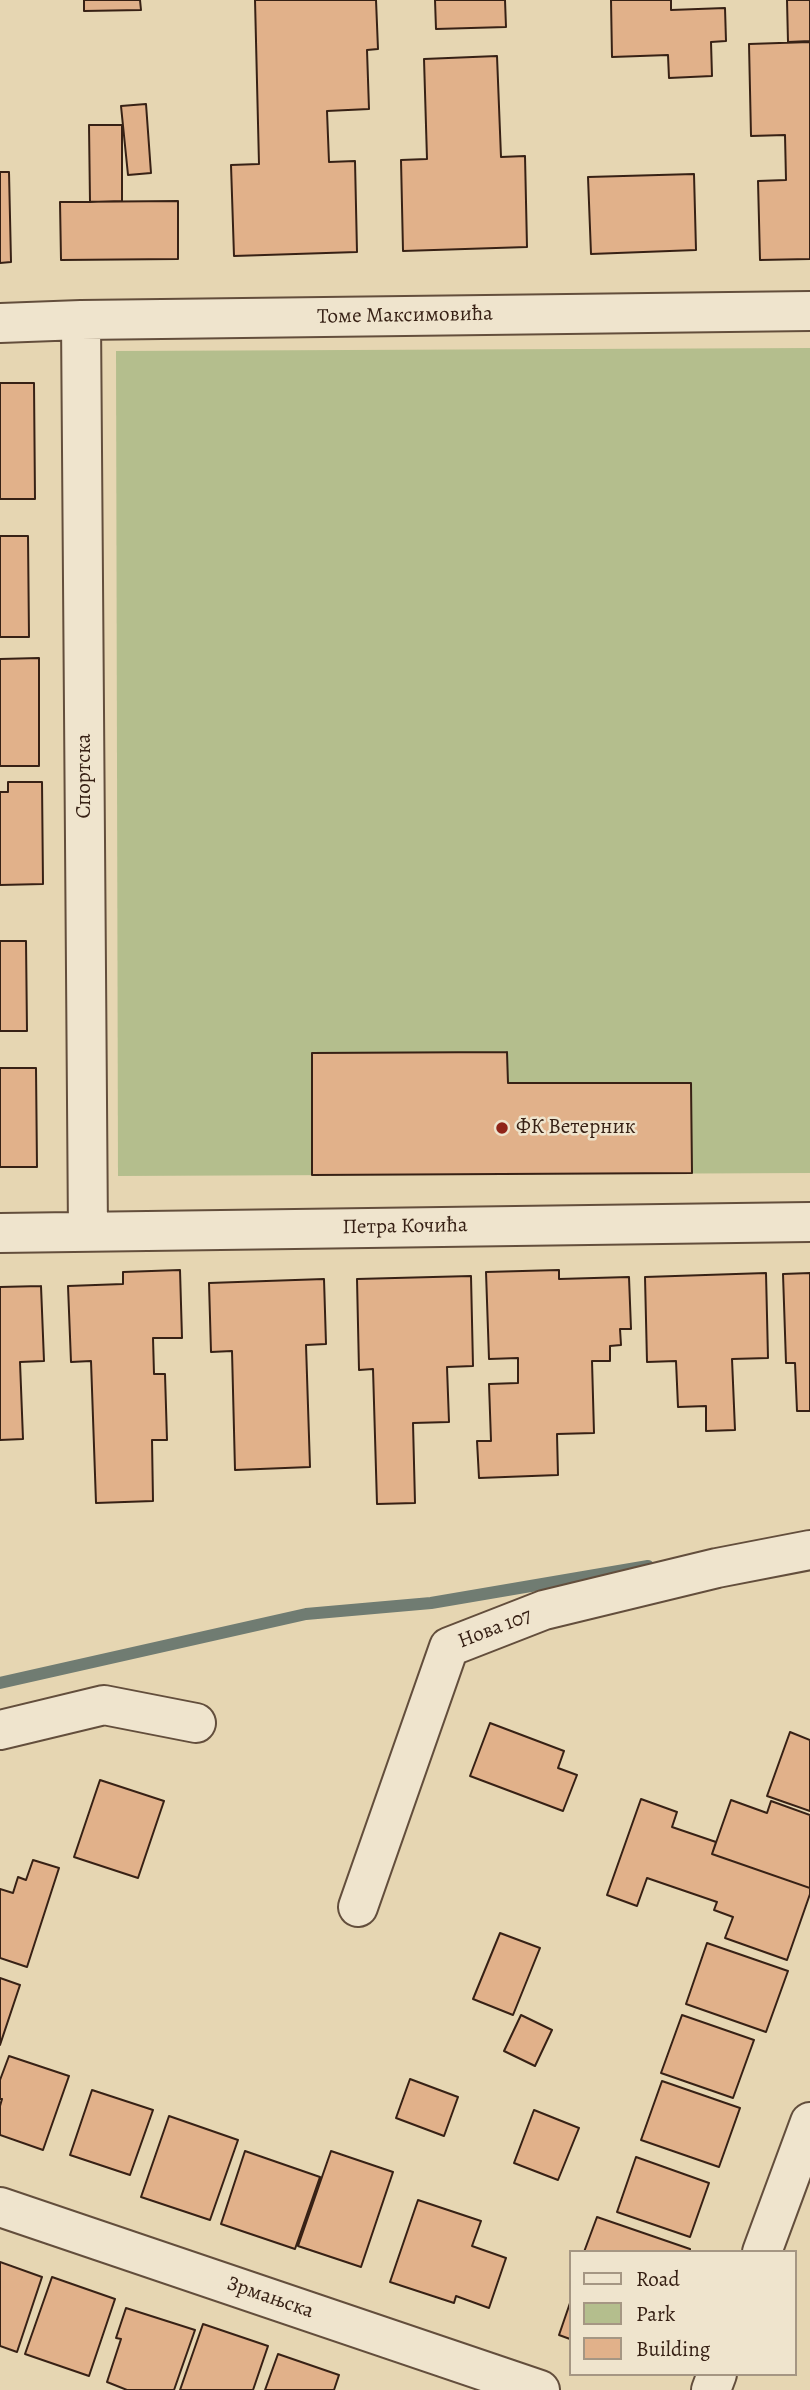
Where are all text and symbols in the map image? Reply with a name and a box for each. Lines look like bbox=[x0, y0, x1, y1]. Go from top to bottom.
street label: Томе Максимовића bbox=[317, 302, 493, 330]
street label: Спортска bbox=[72, 734, 98, 818]
place label: ФК Ветерник bbox=[516, 1115, 636, 1141]
marker: ФК Ветерник bbox=[494, 1120, 510, 1136]
street label: Петра Кочића bbox=[342, 1213, 468, 1241]
street label: Нова 107 bbox=[455, 1603, 535, 1655]
legend bbox=[568, 2250, 796, 2376]
text: Road bbox=[636, 2265, 680, 2293]
street label: Зрмањска bbox=[223, 2271, 317, 2325]
text: Park bbox=[636, 2300, 675, 2328]
text: Building bbox=[636, 2335, 710, 2363]

